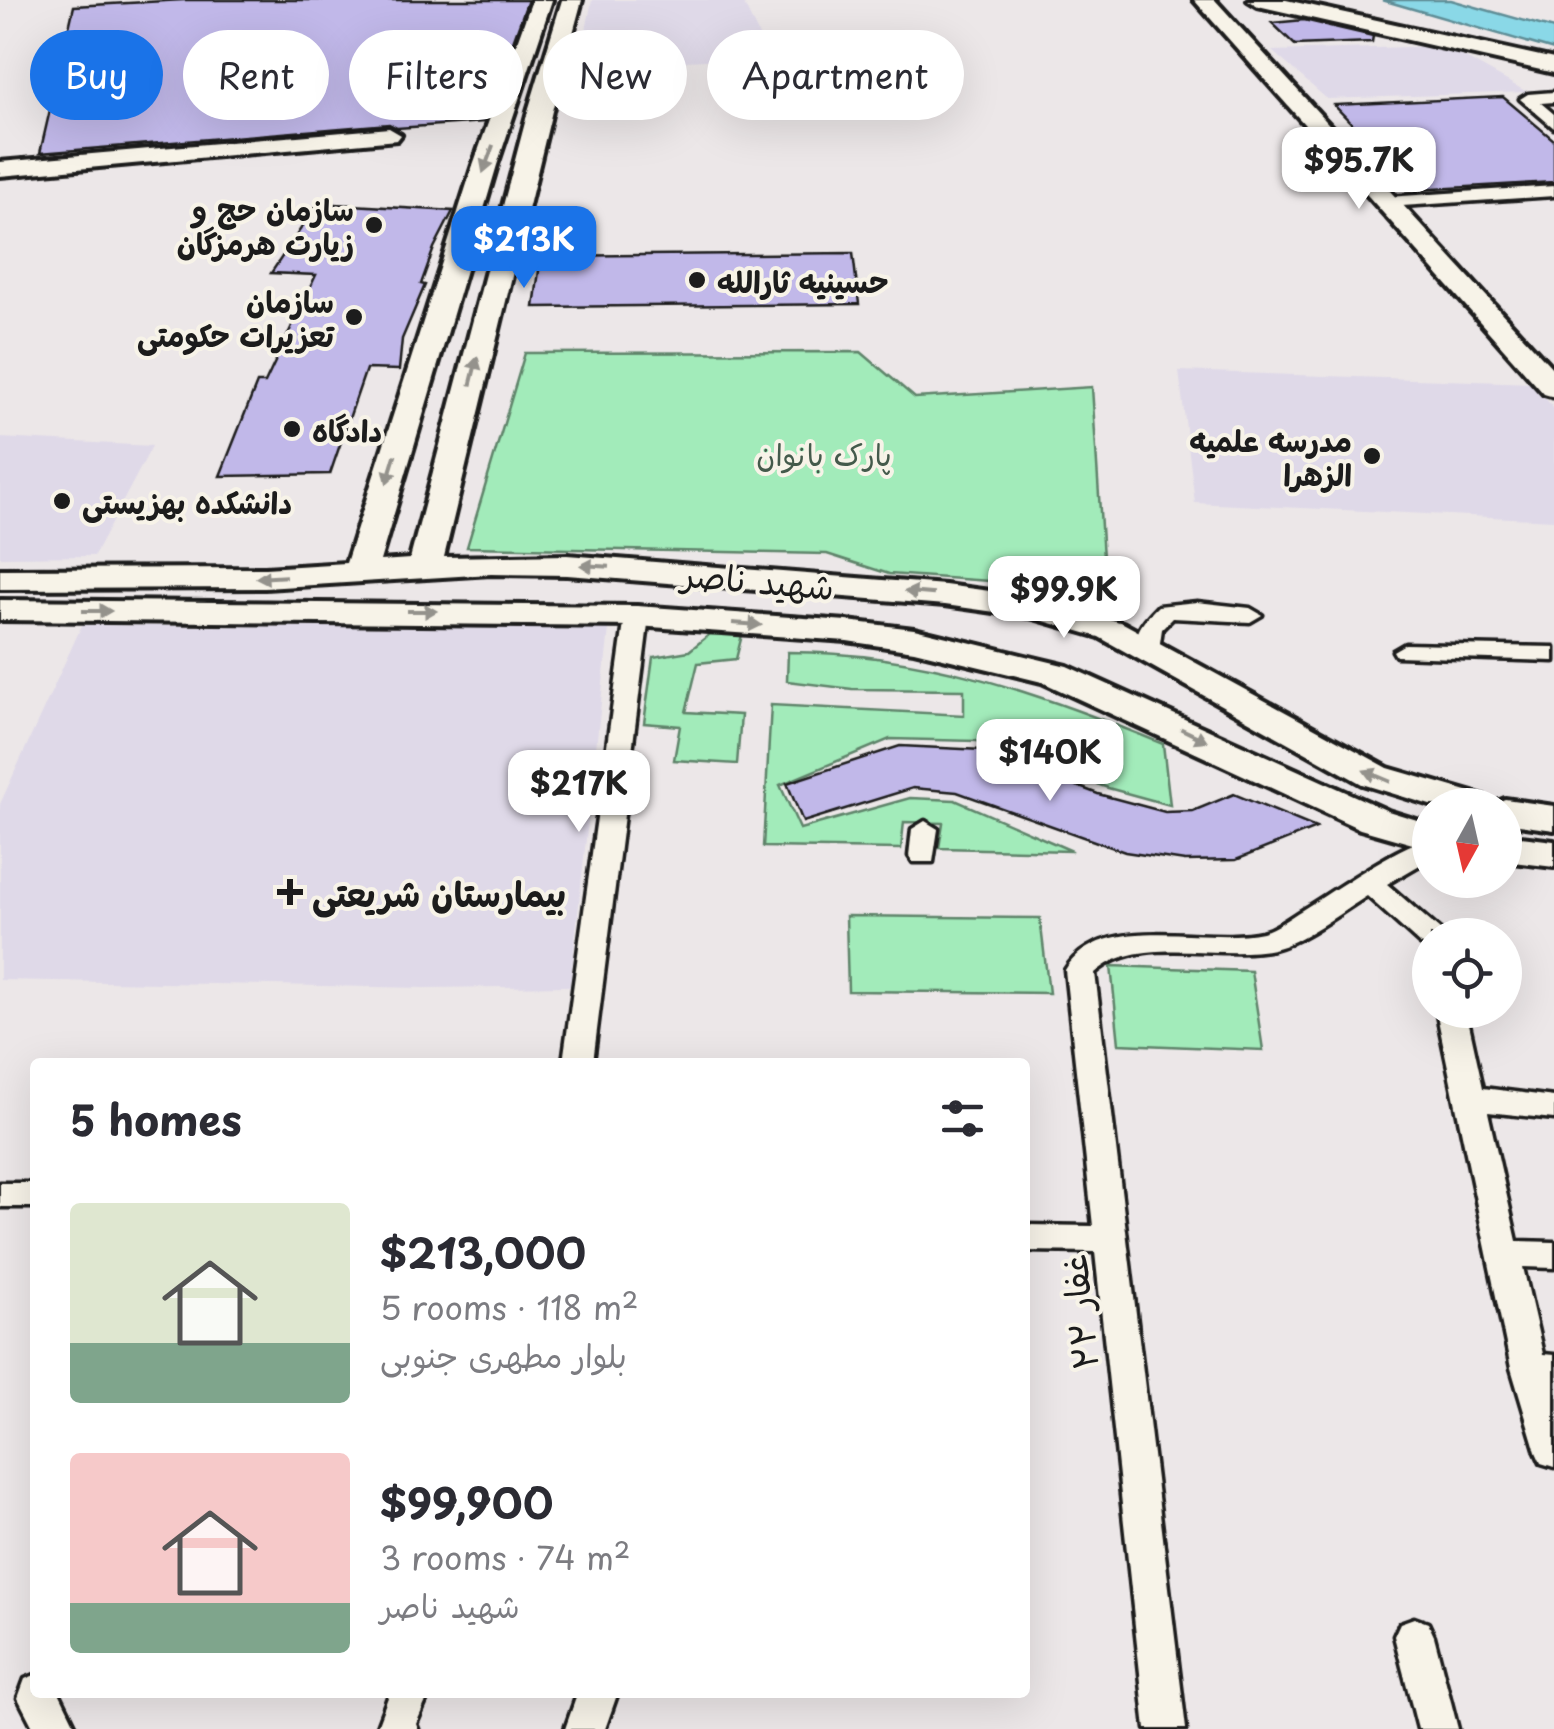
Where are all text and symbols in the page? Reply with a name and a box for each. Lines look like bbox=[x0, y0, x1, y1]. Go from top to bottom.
chip: Buy bbox=[30, 30, 163, 120]
chip: Rent bbox=[183, 30, 329, 120]
chip: Filters bbox=[349, 30, 523, 120]
chip: New bbox=[543, 30, 687, 120]
chip: Apartment bbox=[707, 30, 964, 120]
pin: $95.7K bbox=[1278, 127, 1440, 212]
text: $95.7K bbox=[1304, 135, 1414, 183]
one-way arrow bbox=[480, 144, 495, 174]
place label: سازمان حج و زیارت هرمزگان bbox=[177, 186, 354, 265]
pin: $213K bbox=[454, 206, 594, 291]
marker: سازمان حج و زیارت هرمزگان bbox=[363, 214, 385, 236]
text: $213K bbox=[473, 214, 575, 262]
place label: حسینیه ثارالله bbox=[717, 258, 889, 303]
marker: حسینیه ثارالله bbox=[686, 269, 708, 291]
place label: سازمان تعزیرات حکومتی bbox=[137, 278, 335, 357]
marker: سازمان تعزیرات حکومتی bbox=[343, 306, 365, 328]
one-way arrow bbox=[467, 355, 483, 386]
place label: دادگاه bbox=[312, 407, 382, 452]
place label: مدرسه علمیه الزهرا bbox=[1190, 417, 1352, 496]
marker: دادگاه bbox=[281, 418, 303, 440]
park label: پارک بانوان bbox=[756, 431, 892, 476]
marker: مدرسه علمیه الزهرا bbox=[1361, 445, 1383, 467]
one-way arrow bbox=[383, 454, 398, 484]
place label: دانشکده بهزیستی bbox=[82, 479, 292, 524]
marker: دانشکده بهزیستی bbox=[51, 490, 73, 512]
street label: شهید ناصر bbox=[677, 546, 836, 612]
pin: $99.9K bbox=[983, 556, 1145, 641]
one-way arrow bbox=[579, 558, 611, 574]
text: $99.9K bbox=[1010, 564, 1118, 612]
one-way arrow bbox=[254, 570, 286, 586]
one-way arrow bbox=[903, 584, 935, 600]
one-way arrow bbox=[82, 603, 114, 619]
one-way arrow bbox=[407, 603, 439, 619]
one-way arrow bbox=[732, 616, 764, 632]
pin: $140K bbox=[980, 719, 1120, 804]
text: $140K bbox=[998, 727, 1102, 775]
one-way arrow bbox=[1180, 727, 1209, 744]
pin: $217K bbox=[509, 750, 649, 835]
text: $217K bbox=[530, 758, 628, 806]
one-way arrow bbox=[1363, 768, 1392, 784]
north arrow bbox=[1412, 788, 1522, 898]
map controls bbox=[1412, 788, 1522, 1028]
place label: بیمارستان شریعتی bbox=[312, 866, 566, 919]
marker: بیمارستان شریعتی bbox=[277, 879, 303, 905]
button: locate bbox=[1412, 918, 1522, 1028]
text: 5 homes bbox=[70, 1087, 242, 1150]
icon: filters bbox=[935, 1091, 990, 1146]
text: $213,000 bbox=[380, 1220, 586, 1283]
icon: home bbox=[150, 1243, 270, 1363]
street label: غفار ۲۲ bbox=[1046, 1252, 1110, 1372]
text: 5 rooms · 118 m² bbox=[380, 1283, 638, 1331]
text: بلوار مطهری جنوبی bbox=[380, 1331, 627, 1379]
text: $99,900 bbox=[380, 1470, 553, 1533]
icon: home bbox=[150, 1493, 270, 1613]
text: 3 rooms · 74 m² bbox=[380, 1533, 630, 1581]
text: شهید ناصر bbox=[380, 1581, 520, 1629]

